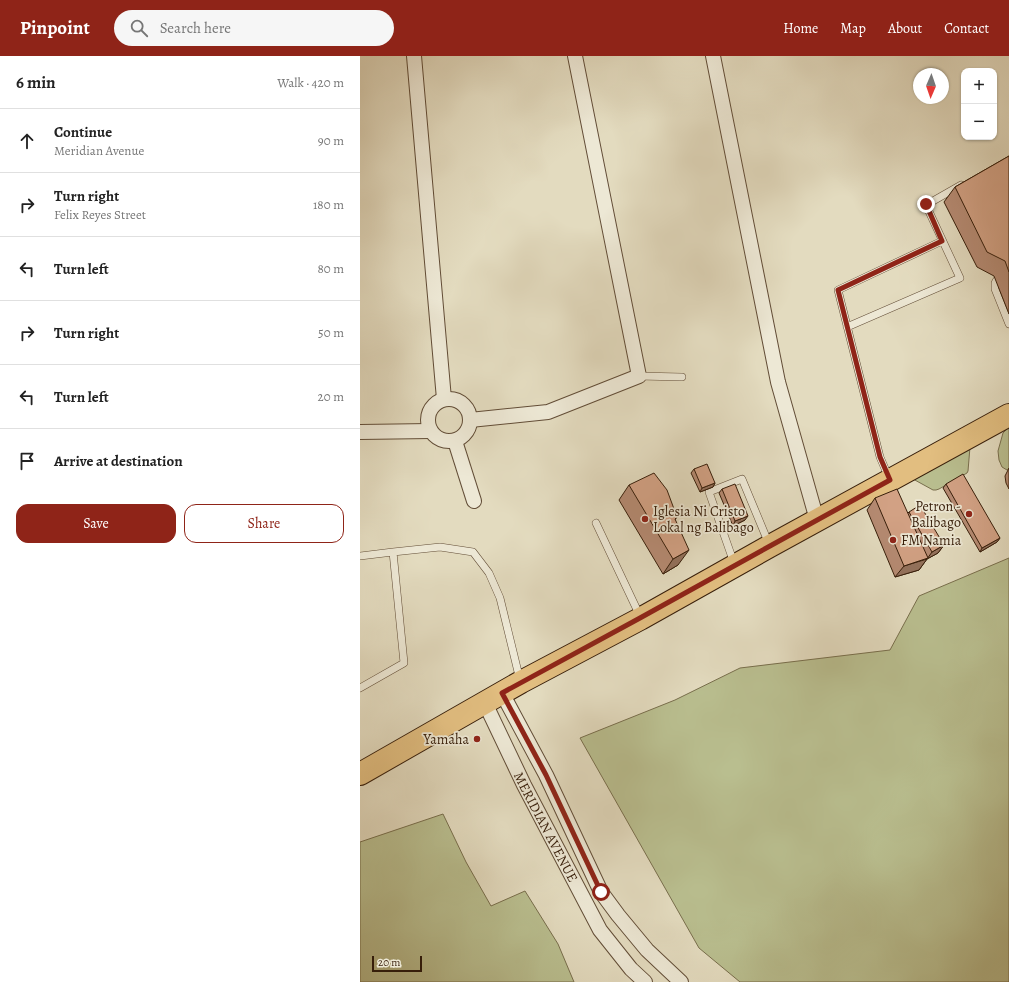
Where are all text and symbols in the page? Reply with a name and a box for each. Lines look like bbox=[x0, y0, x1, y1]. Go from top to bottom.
search box bbox=[114, 10, 394, 46]
text: Pinpoint bbox=[20, 15, 90, 41]
icon: search bbox=[128, 17, 150, 39]
text: Search here bbox=[160, 18, 231, 38]
text: Home bbox=[783, 19, 818, 38]
text: Map bbox=[840, 19, 866, 38]
text: About bbox=[888, 19, 922, 38]
text: Contact bbox=[944, 19, 989, 38]
north arrow bbox=[913, 68, 949, 104]
map controls bbox=[961, 68, 997, 140]
button: + bbox=[961, 68, 997, 104]
text: 6 min bbox=[16, 71, 56, 94]
text: Walk · 420 m bbox=[277, 74, 344, 91]
button: − bbox=[961, 104, 997, 140]
text: Continue bbox=[54, 122, 112, 142]
icon: ahead bbox=[16, 130, 38, 152]
text: 90 m bbox=[318, 132, 344, 149]
text: Meridian Avenue bbox=[54, 142, 144, 159]
text: Turn right bbox=[54, 186, 119, 206]
icon: right bbox=[16, 194, 38, 216]
route end bbox=[917, 195, 935, 213]
text: 180 m bbox=[313, 196, 344, 213]
text: Felix Reyes Street bbox=[54, 206, 146, 223]
icon: left bbox=[16, 258, 38, 280]
text: Turn left bbox=[54, 259, 109, 279]
text: 80 m bbox=[317, 260, 344, 277]
icon: right bbox=[16, 322, 38, 344]
text: Turn right bbox=[54, 323, 119, 343]
text: 50 m bbox=[318, 324, 344, 341]
icon: left bbox=[16, 386, 38, 408]
text: Turn left bbox=[54, 387, 109, 407]
text: 20 m bbox=[318, 388, 344, 405]
icon: arrive bbox=[16, 450, 38, 472]
text: Arrive at destination bbox=[54, 451, 183, 471]
place label: Petron - Balibago bbox=[911, 497, 961, 532]
place label: Iglesia Ni Cristo Lokal ng Balibago bbox=[653, 502, 754, 537]
button: Save bbox=[16, 504, 176, 543]
button: Share bbox=[184, 504, 344, 543]
marker: Petron - Balibago bbox=[964, 509, 974, 519]
marker: Iglesia Ni Cristo Lokal ng Balibago bbox=[640, 514, 650, 524]
place label: FM Namia bbox=[901, 531, 962, 550]
marker: FM Namia bbox=[888, 535, 898, 545]
place label: Yamaha bbox=[423, 730, 469, 749]
marker: Yamaha bbox=[472, 734, 482, 744]
street label: MERIDIAN AVENUE bbox=[510, 768, 583, 885]
route start bbox=[592, 883, 610, 901]
scale bar bbox=[372, 954, 422, 973]
text: 20 m bbox=[378, 955, 400, 970]

